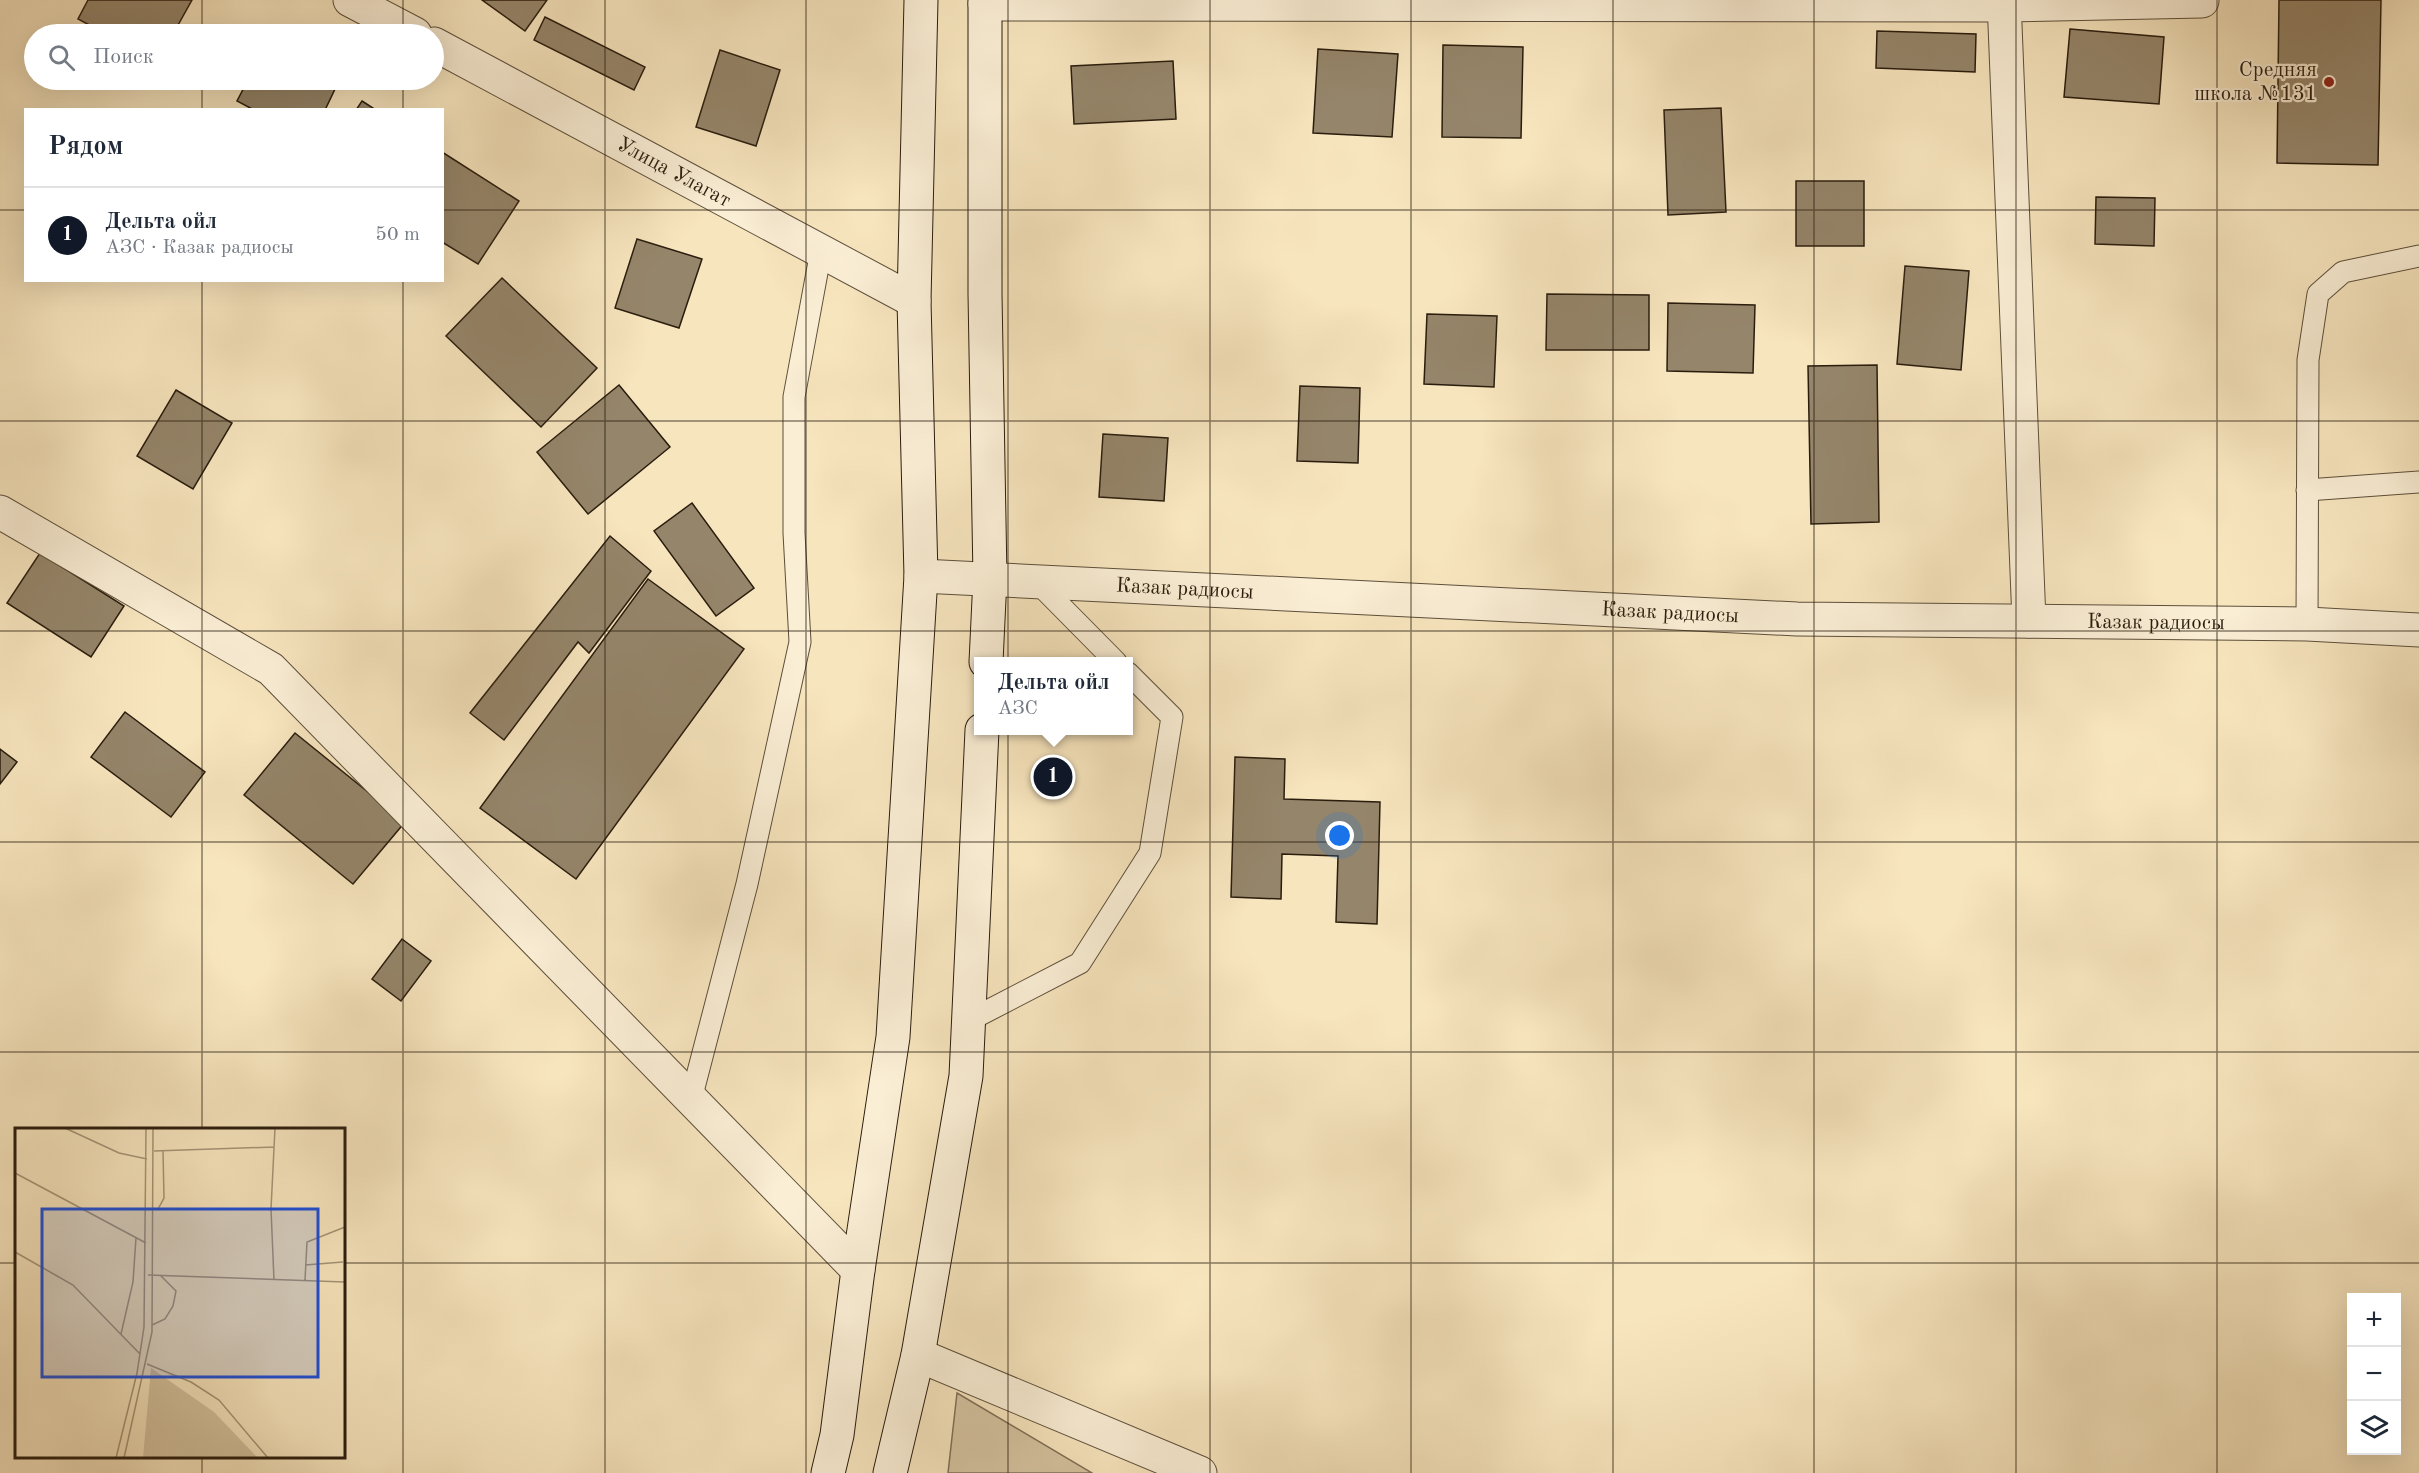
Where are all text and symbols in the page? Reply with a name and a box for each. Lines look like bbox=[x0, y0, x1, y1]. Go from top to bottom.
search box bbox=[24, 24, 444, 90]
icon: search bbox=[45, 41, 78, 74]
text: Поиск bbox=[93, 46, 154, 68]
place label: Средняя школа №131 bbox=[2194, 60, 2317, 105]
marker: Средняя школа №131 bbox=[2322, 75, 2336, 89]
street label: Улица Улагат bbox=[613, 133, 734, 211]
text: Рядом bbox=[48, 134, 123, 160]
text: Дельта ойл bbox=[105, 211, 217, 233]
text: 1 bbox=[62, 225, 73, 245]
text: 50 m bbox=[375, 225, 420, 245]
text: АЗС · Казак радиосы bbox=[105, 238, 294, 258]
street label: Казак радиосы bbox=[1115, 575, 1254, 603]
street label: Казак радиосы bbox=[1601, 599, 1740, 627]
street label: Казак радиосы bbox=[2087, 611, 2225, 634]
popup bbox=[974, 657, 1133, 735]
text: Дельта ойл bbox=[998, 672, 1109, 694]
text: АЗС bbox=[998, 699, 1038, 719]
pin: 1 bbox=[1034, 754, 1072, 800]
your location bbox=[1325, 821, 1354, 850]
inset map bbox=[15, 1128, 345, 1458]
map controls bbox=[2347, 1293, 2401, 1455]
button: + bbox=[2347, 1293, 2401, 1347]
button: − bbox=[2347, 1347, 2401, 1401]
button: layers bbox=[2347, 1401, 2401, 1455]

